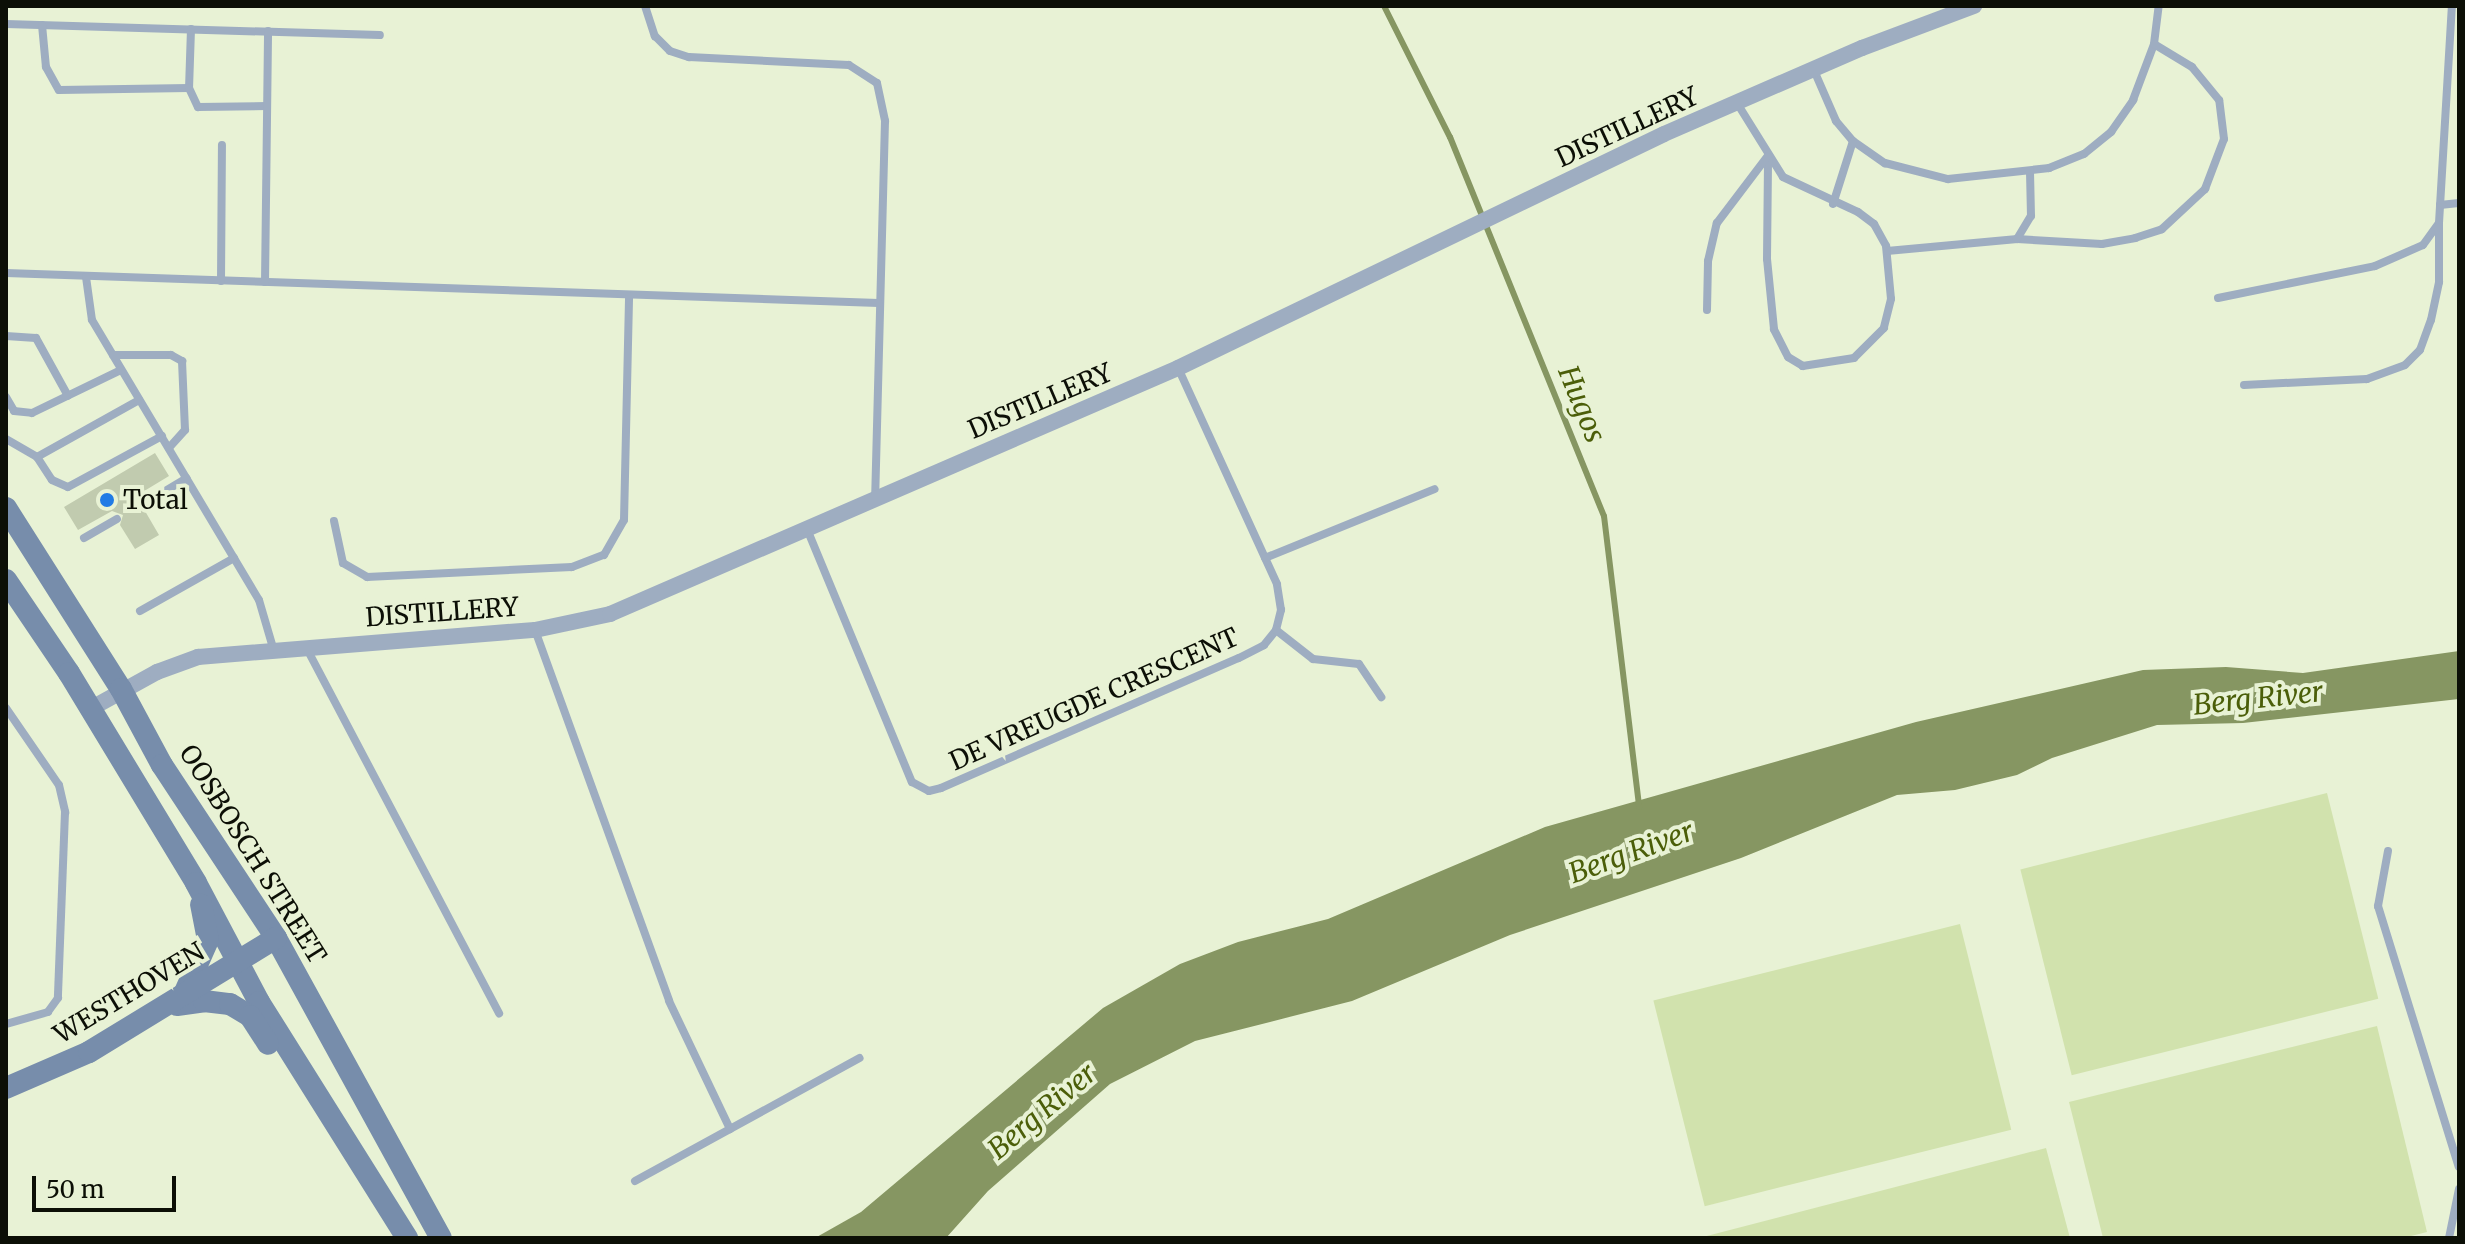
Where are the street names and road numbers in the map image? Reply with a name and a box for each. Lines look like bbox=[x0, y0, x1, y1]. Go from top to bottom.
street label: DISTILLERY bbox=[1551, 80, 1703, 174]
street label: DISTILLERY bbox=[963, 357, 1117, 445]
street label: DISTILLERY bbox=[364, 591, 520, 633]
street label: DE VREUGDE CRESCENT bbox=[945, 621, 1243, 777]
street label: OOSBOSCH STREET bbox=[173, 739, 333, 969]
street label: WESTHOVEN bbox=[48, 936, 210, 1050]

